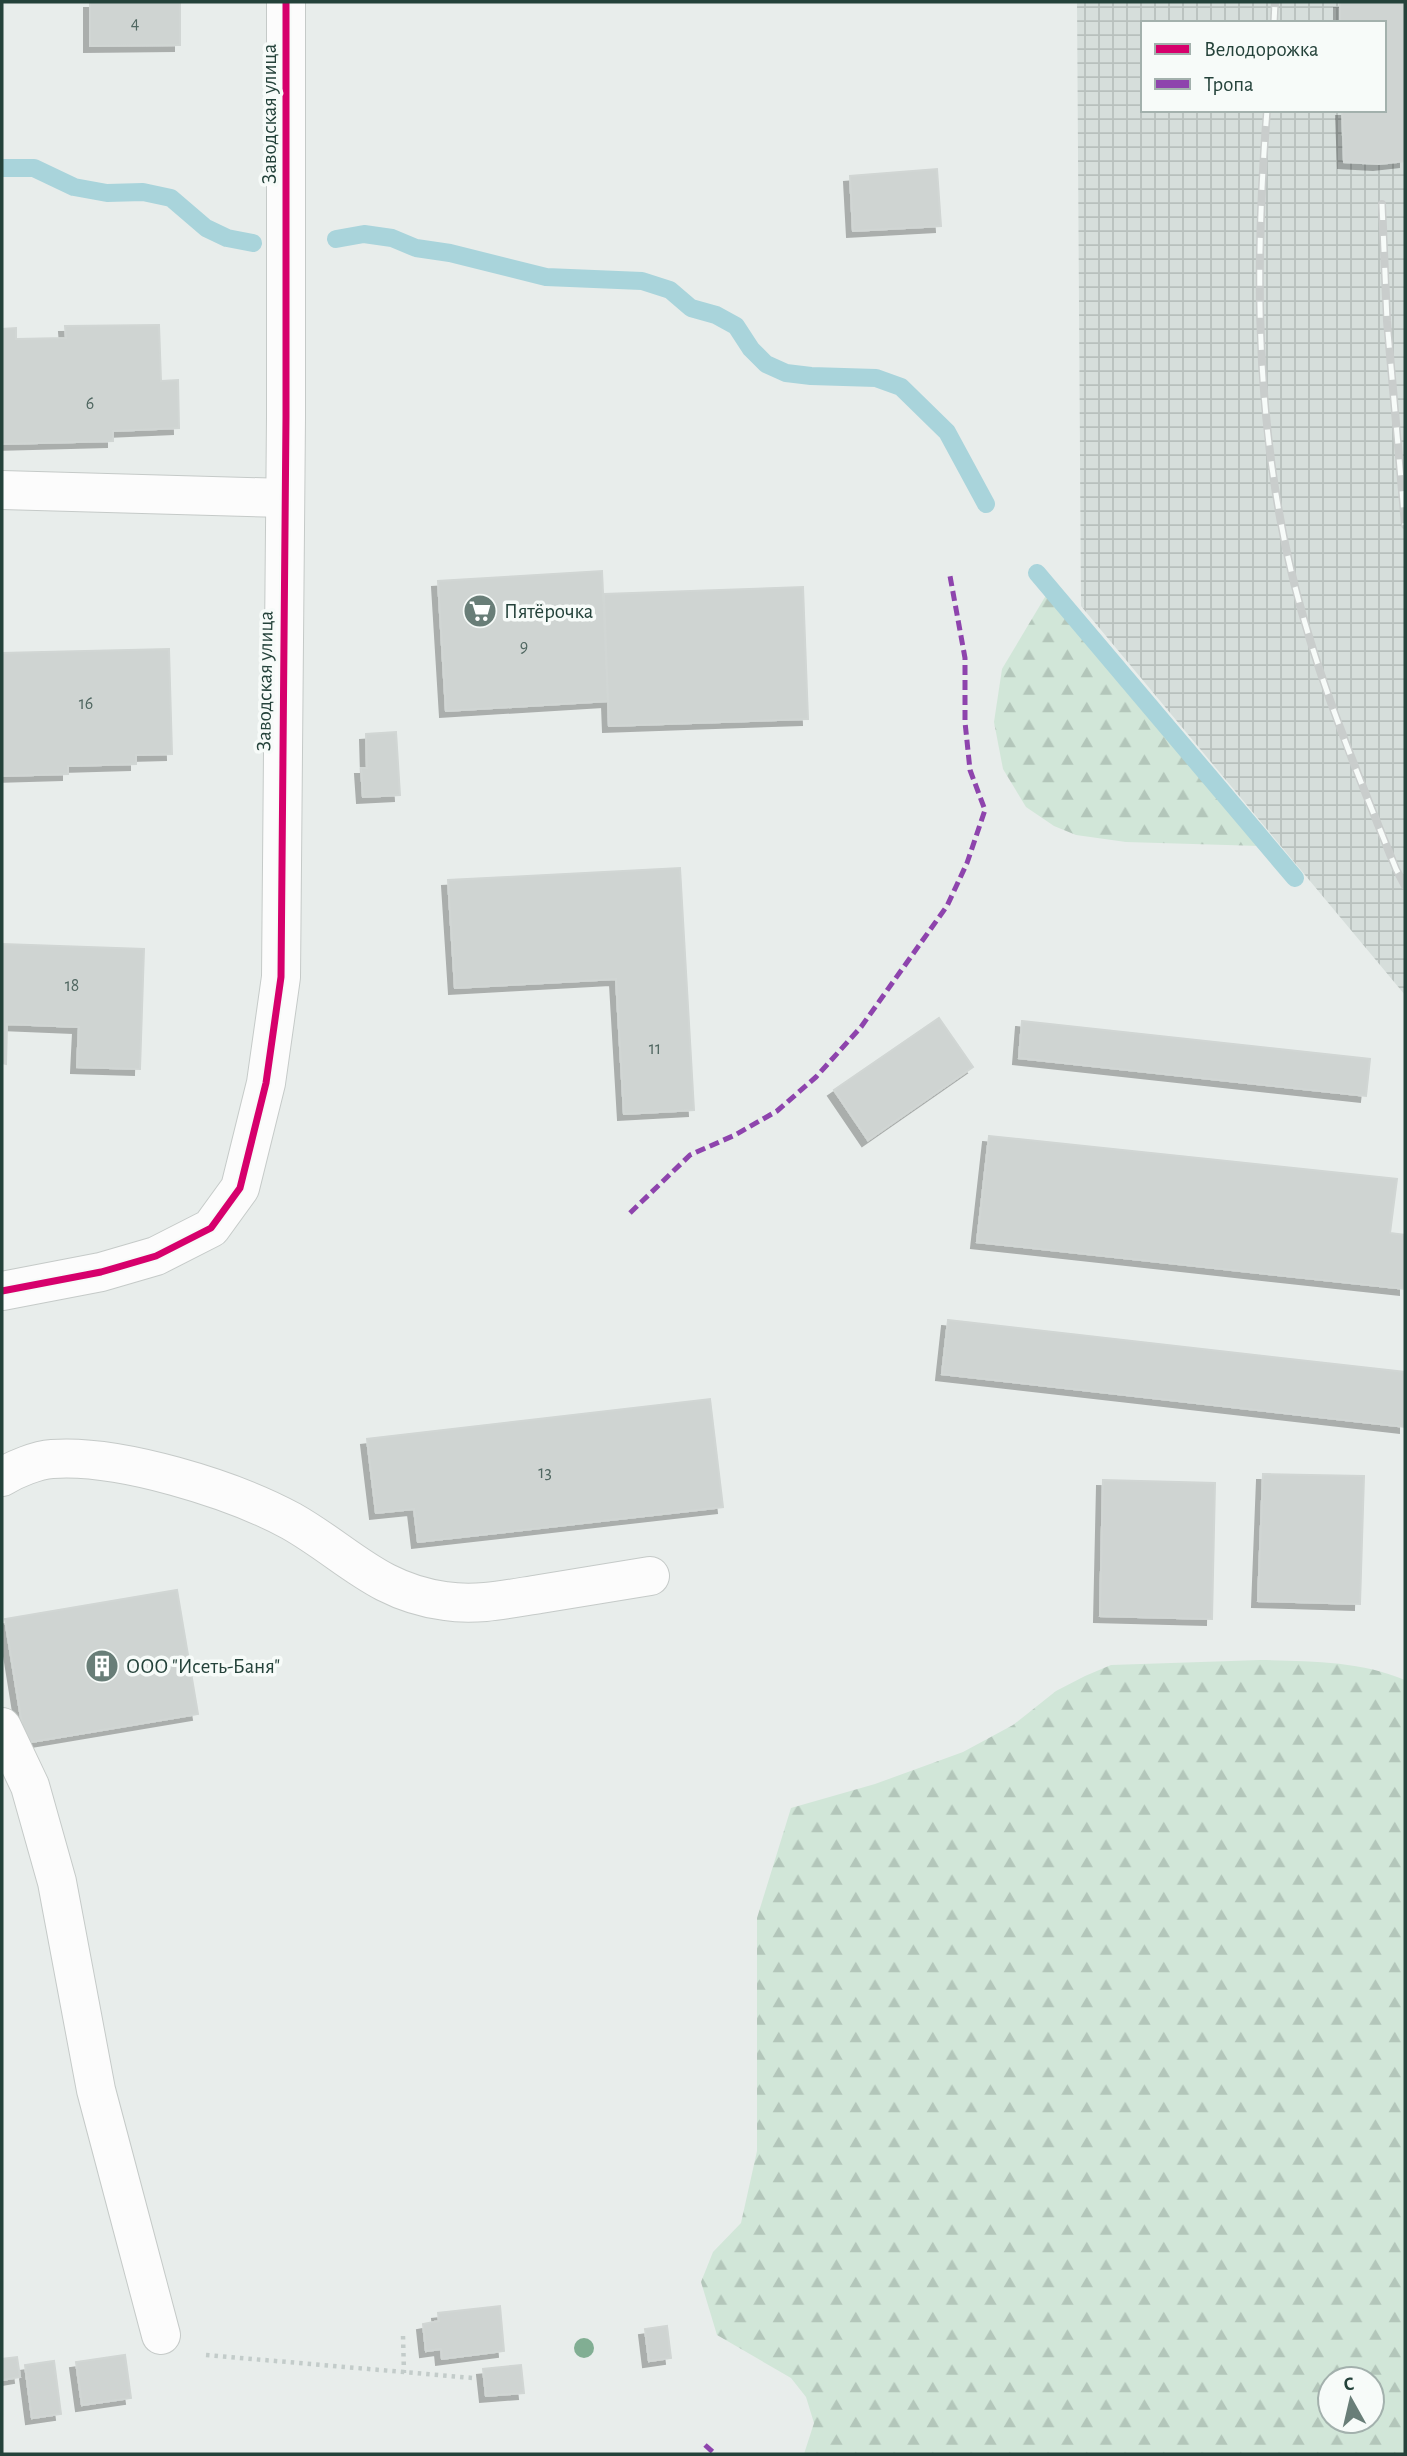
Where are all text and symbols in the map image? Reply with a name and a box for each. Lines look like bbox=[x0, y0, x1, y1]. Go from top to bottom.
house number: 4 bbox=[131, 15, 140, 33]
legend bbox=[1141, 21, 1386, 112]
text: Велодорожка bbox=[1204, 39, 1319, 60]
street label: Заводская улица bbox=[259, 43, 280, 184]
text: Тропа bbox=[1204, 74, 1254, 95]
house number: 6 bbox=[86, 395, 94, 413]
supermarket icon: Пятёрочка bbox=[461, 592, 499, 630]
place label: Пятёрочка bbox=[504, 601, 594, 622]
street label: Заводская улица bbox=[253, 610, 277, 751]
house number: 9 bbox=[520, 638, 528, 656]
house number: 16 bbox=[79, 695, 93, 713]
house number: 18 bbox=[65, 977, 79, 995]
house number: 11 bbox=[649, 1040, 661, 1058]
house number: 13 bbox=[538, 1464, 552, 1482]
building icon: ООО "Исеть-Баня" bbox=[83, 1647, 121, 1685]
place label: ООО "Исеть-Баня" bbox=[126, 1656, 280, 1677]
north arrow bbox=[1316, 2365, 1386, 2435]
text: С bbox=[1342, 2375, 1355, 2395]

